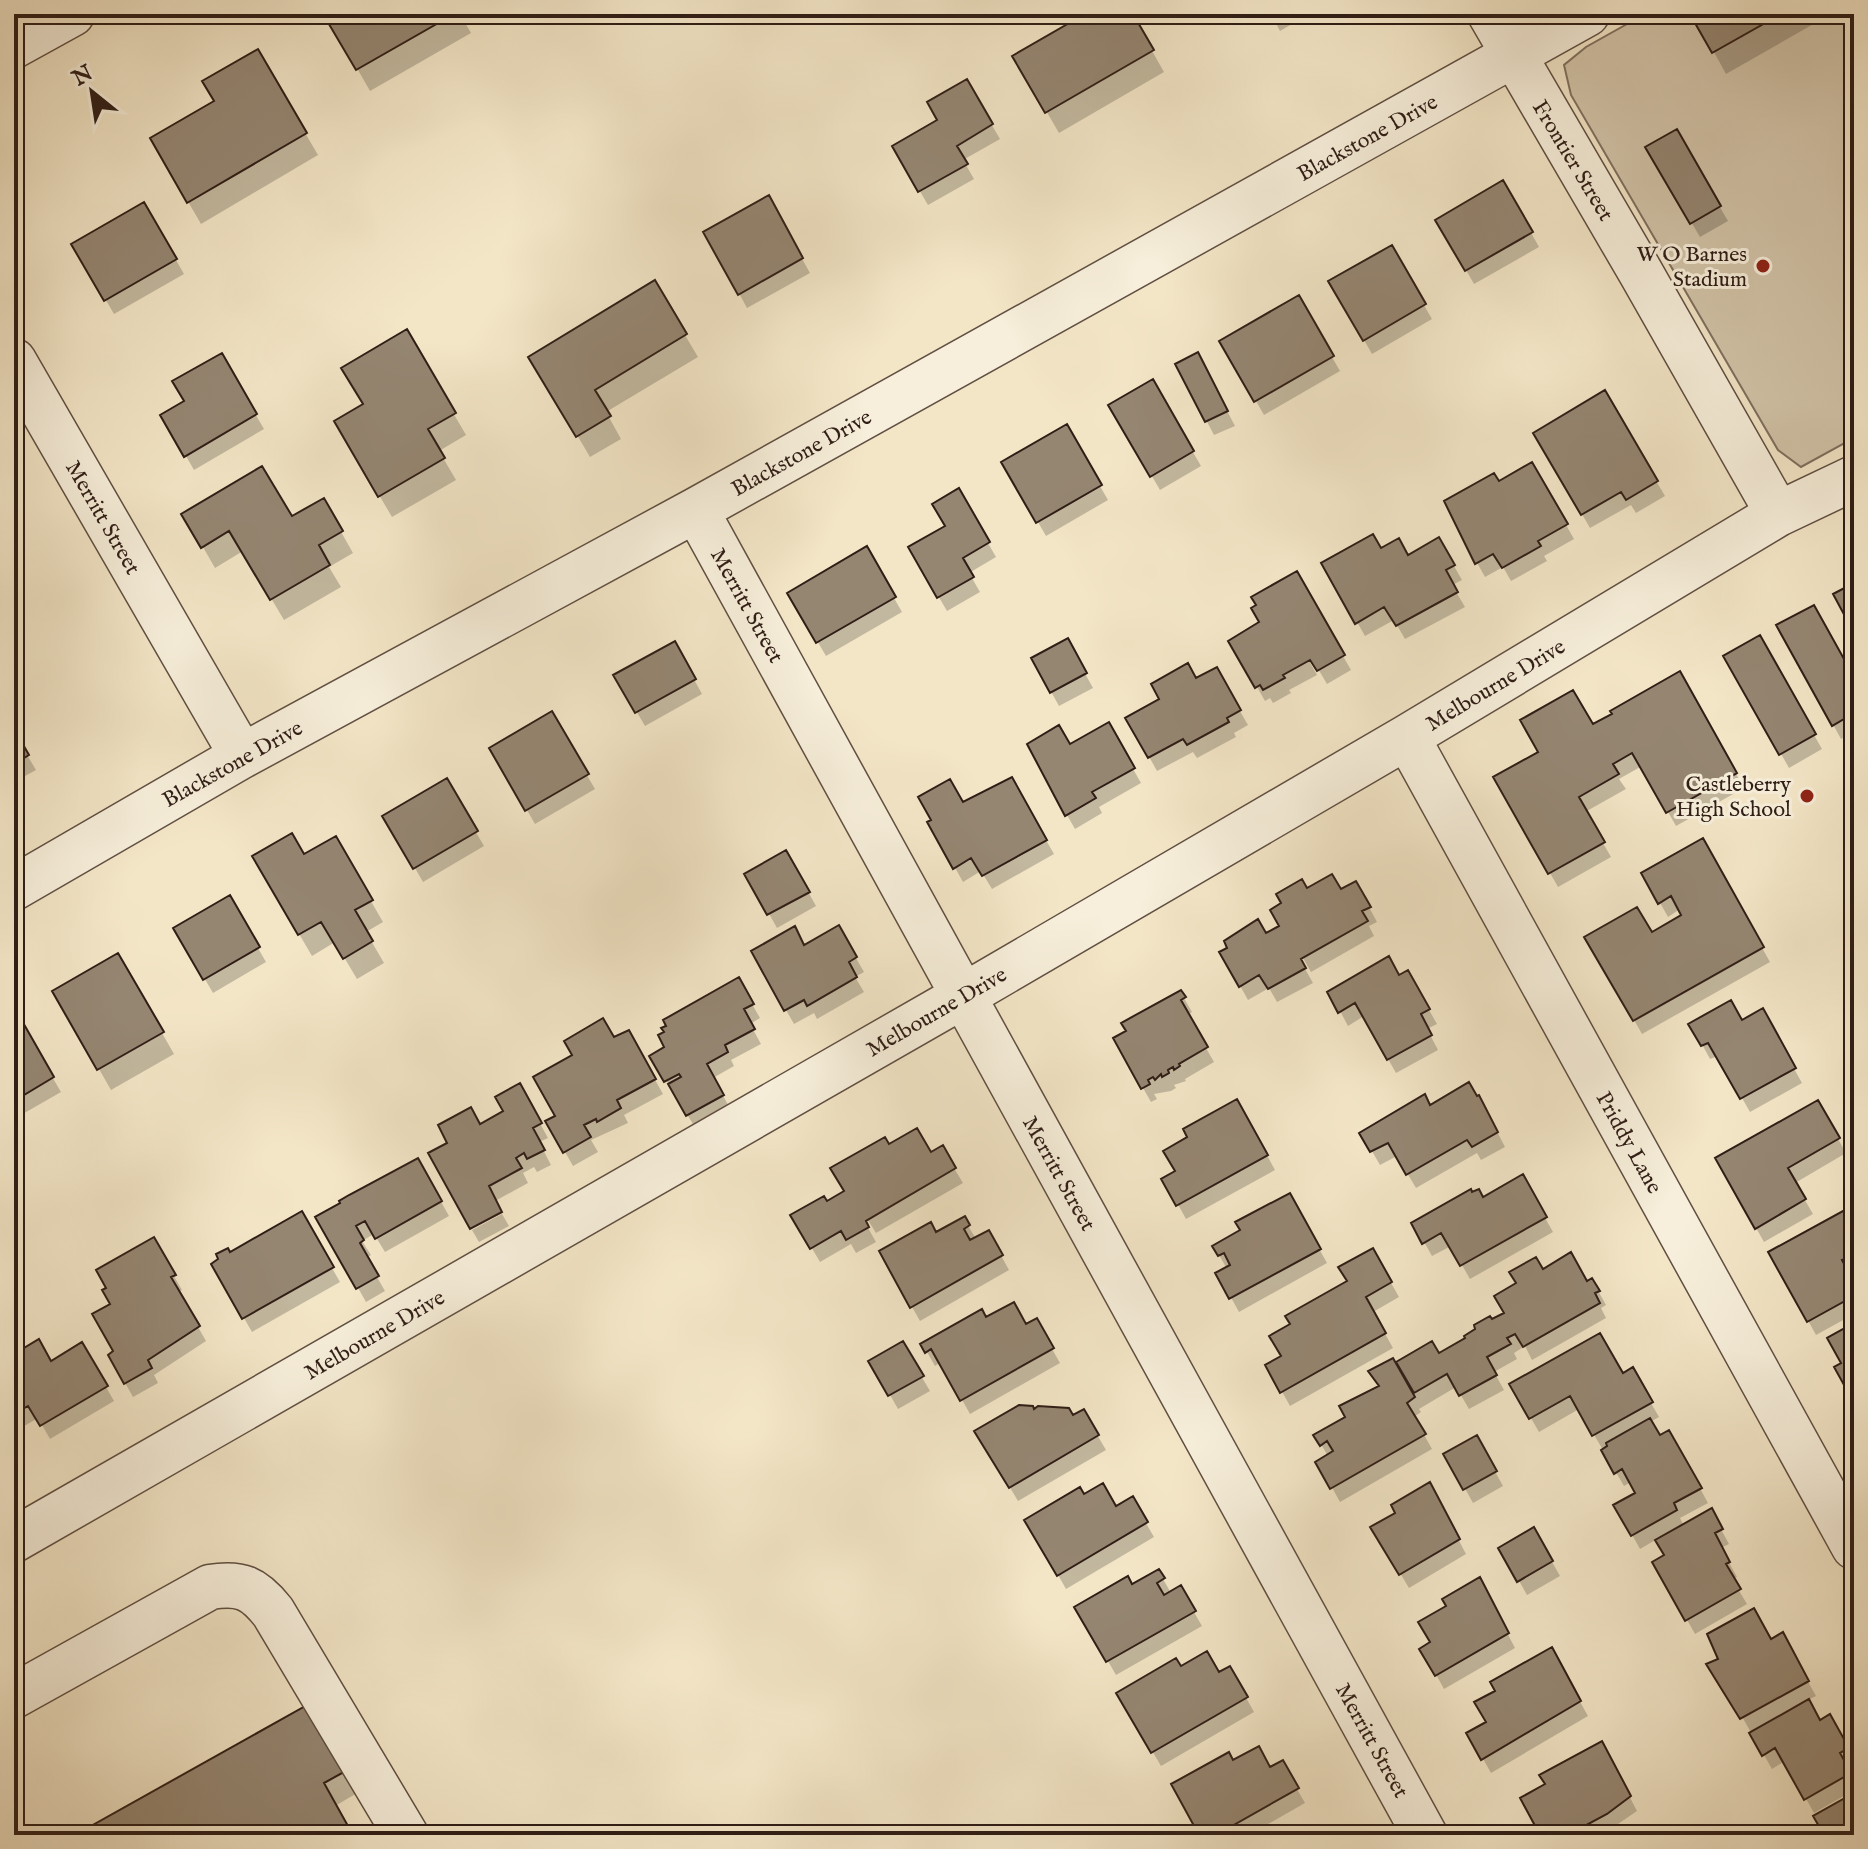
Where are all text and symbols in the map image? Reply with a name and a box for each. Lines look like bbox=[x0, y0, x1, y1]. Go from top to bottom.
north arrow bbox=[52, 52, 132, 132]
text: N bbox=[67, 60, 98, 94]
street label: Blackstone Drive bbox=[1293, 89, 1443, 189]
street label: Frontier Street bbox=[1525, 95, 1620, 227]
place label: W O Barnes Stadium bbox=[1636, 241, 1747, 294]
marker: W O Barnes Stadium bbox=[1754, 257, 1772, 275]
street label: Blackstone Drive bbox=[727, 404, 877, 504]
street label: Merritt Street bbox=[58, 456, 146, 580]
street label: Merritt Street bbox=[703, 544, 790, 669]
street label: Melbourne Drive bbox=[1421, 633, 1571, 738]
street label: Blackstone Drive bbox=[158, 715, 308, 815]
place label: Castleberry High School bbox=[1676, 771, 1791, 824]
marker: Castleberry High School bbox=[1798, 787, 1816, 805]
street label: Melbourne Drive bbox=[862, 961, 1012, 1064]
street label: Priddy Lane bbox=[1589, 1087, 1668, 1199]
street label: Merritt Street bbox=[1015, 1112, 1102, 1237]
street label: Melbourne Drive bbox=[300, 1284, 450, 1387]
street label: Merritt Street bbox=[1328, 1679, 1415, 1804]

